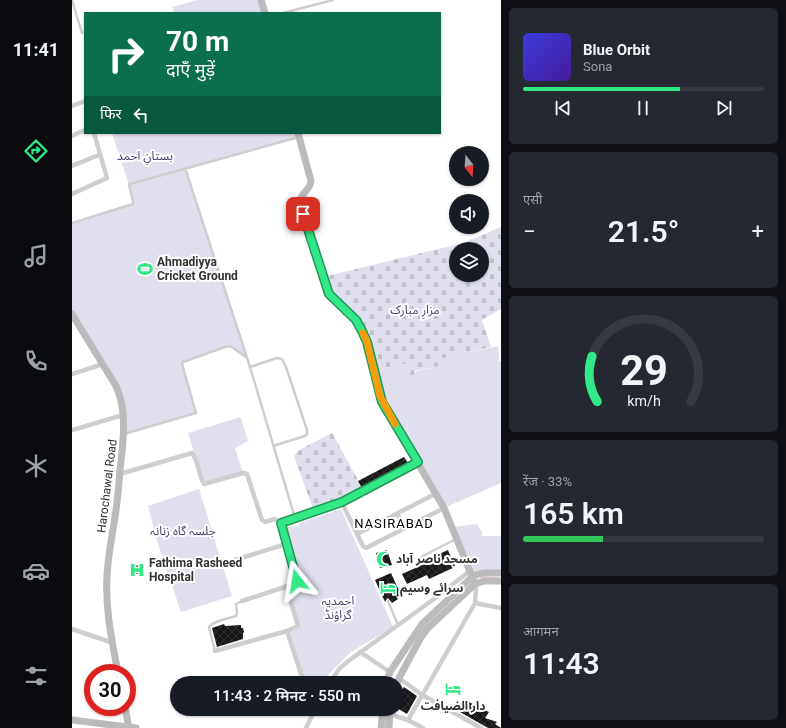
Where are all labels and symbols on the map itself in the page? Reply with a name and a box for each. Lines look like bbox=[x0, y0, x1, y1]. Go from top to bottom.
north arrow bbox=[449, 146, 489, 186]
park label: بستانِ احمد bbox=[117, 149, 173, 166]
pin bbox=[286, 197, 320, 231]
place label: Ahmadiyya Cricket Ground bbox=[157, 255, 238, 283]
sports icon: Ahmadiyya Cricket Ground bbox=[136, 260, 154, 278]
park label: مزارِ مبارک bbox=[390, 303, 440, 320]
street label: Harochawal Road bbox=[94, 438, 120, 534]
district label: NASIRABAD bbox=[354, 516, 434, 531]
park label: جلسہ گاہ زنانہ bbox=[150, 524, 216, 538]
mosque icon: مسجد ناصر آباد bbox=[375, 550, 393, 568]
place label: مسجد ناصر آباد bbox=[396, 552, 478, 566]
place label: Fathima Rasheed Hospital bbox=[149, 556, 243, 584]
position arrow bbox=[276, 560, 318, 602]
hospital icon: Fathima Rasheed Hospital bbox=[128, 561, 146, 579]
hotel icon: سرائے وسیم bbox=[379, 579, 397, 597]
place label: سرائے وسیم bbox=[400, 581, 464, 597]
park label: احمدیہ گراؤنڈ bbox=[322, 594, 354, 622]
speed limit sign: 30 bbox=[84, 664, 136, 716]
hotel icon: دار الضیافت bbox=[444, 680, 462, 698]
place label: دار الضیافت bbox=[421, 699, 485, 713]

